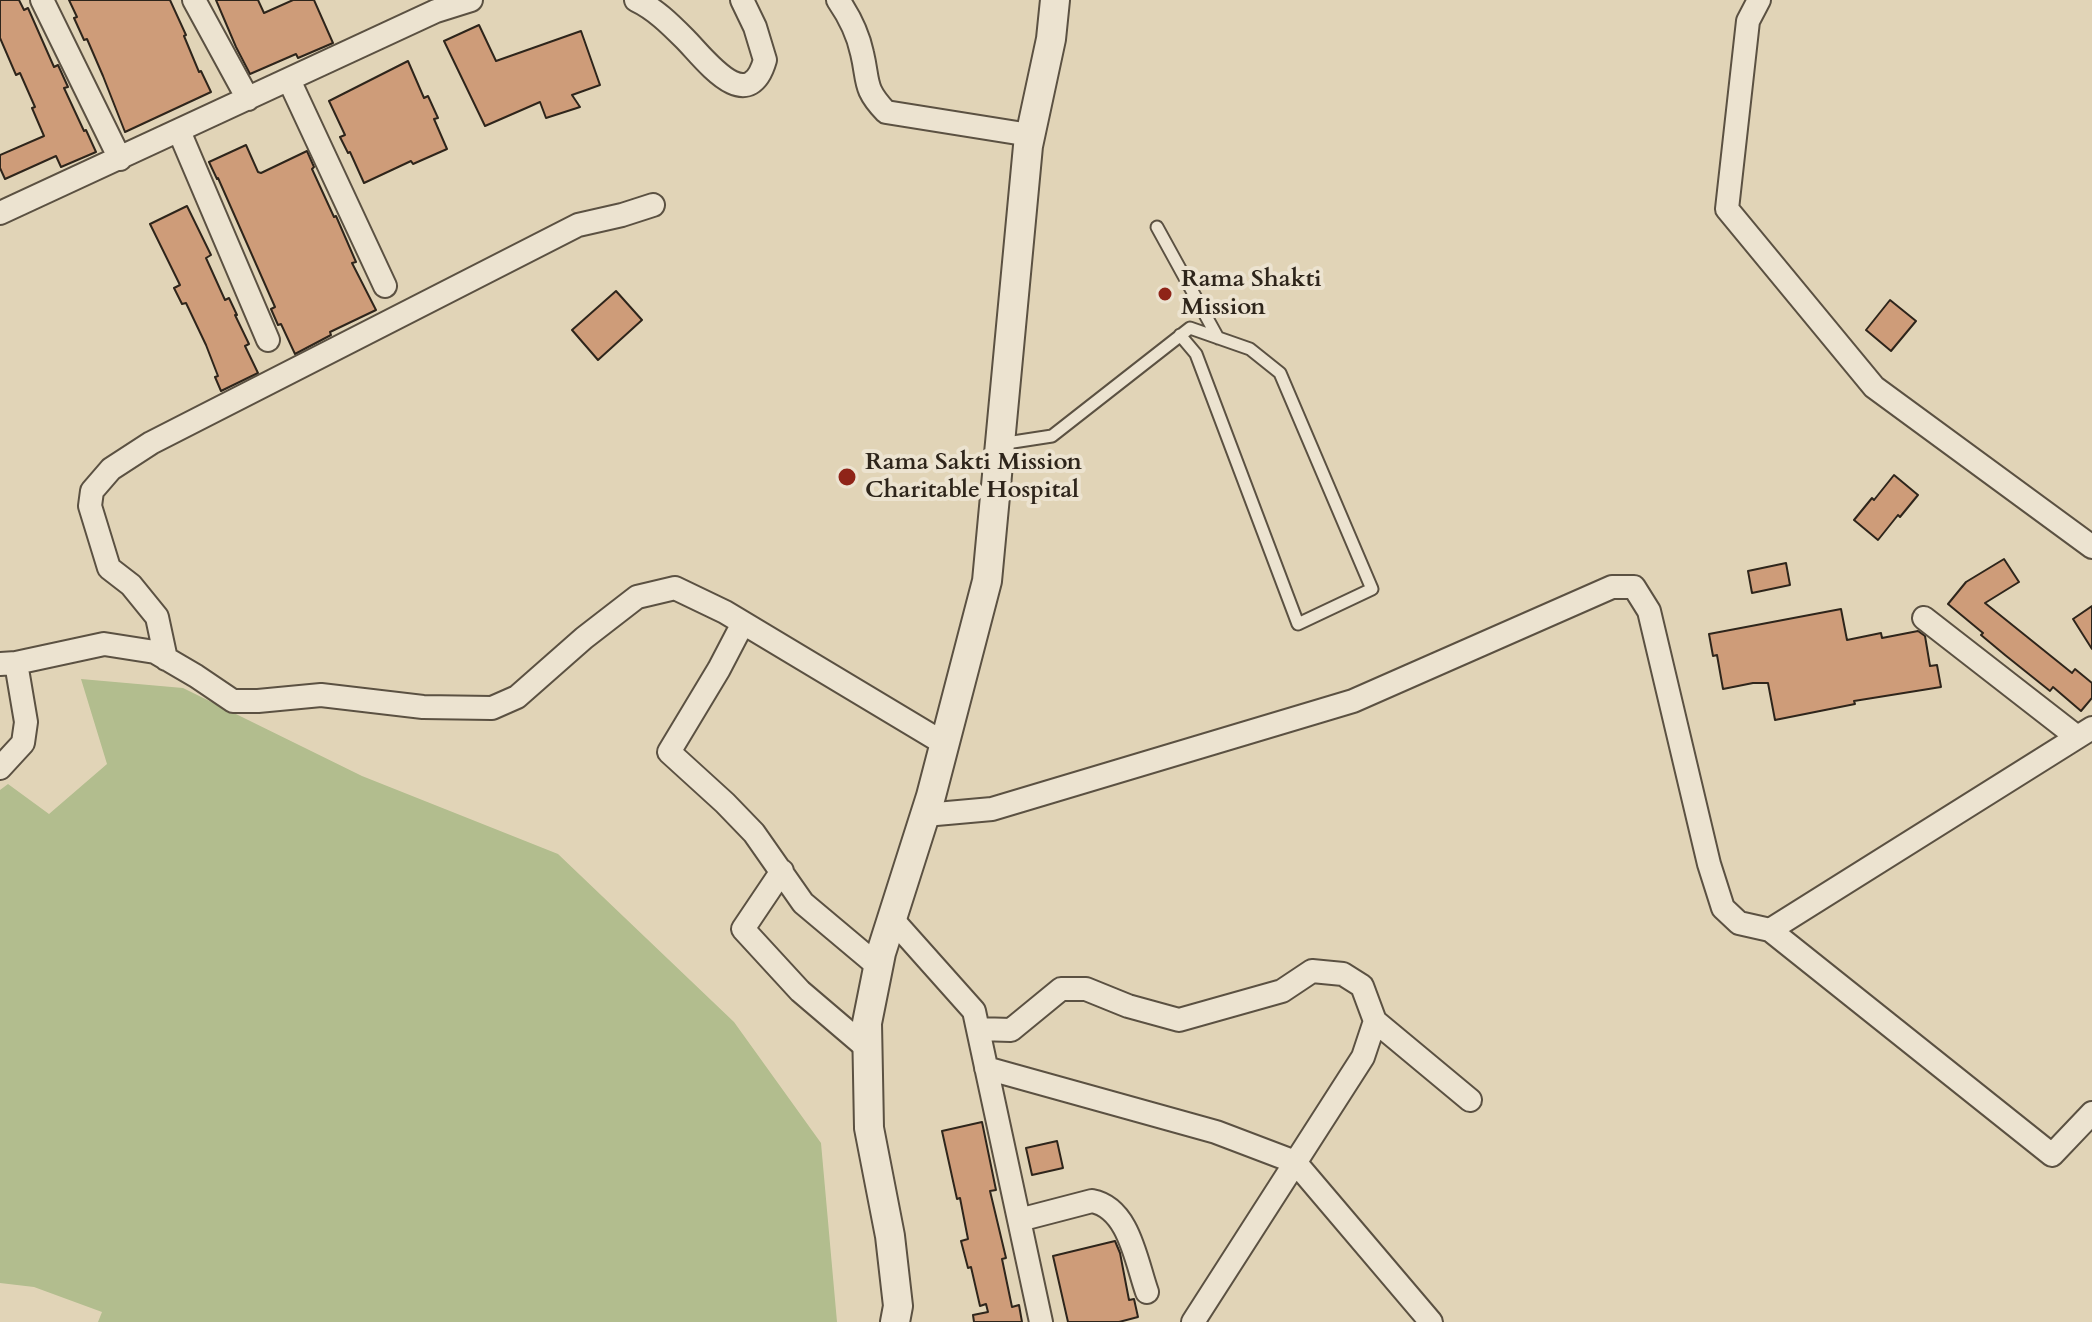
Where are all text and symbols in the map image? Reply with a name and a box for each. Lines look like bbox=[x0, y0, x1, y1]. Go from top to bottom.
place label: Rama Shakti Mission bbox=[1181, 266, 1322, 322]
marker: Rama Shakti Mission bbox=[1156, 285, 1174, 303]
place label: Rama Sakti Mission Charitable Hospital bbox=[865, 449, 1082, 505]
marker: Rama Sakti Mission Charitable Hospital bbox=[836, 466, 858, 488]

